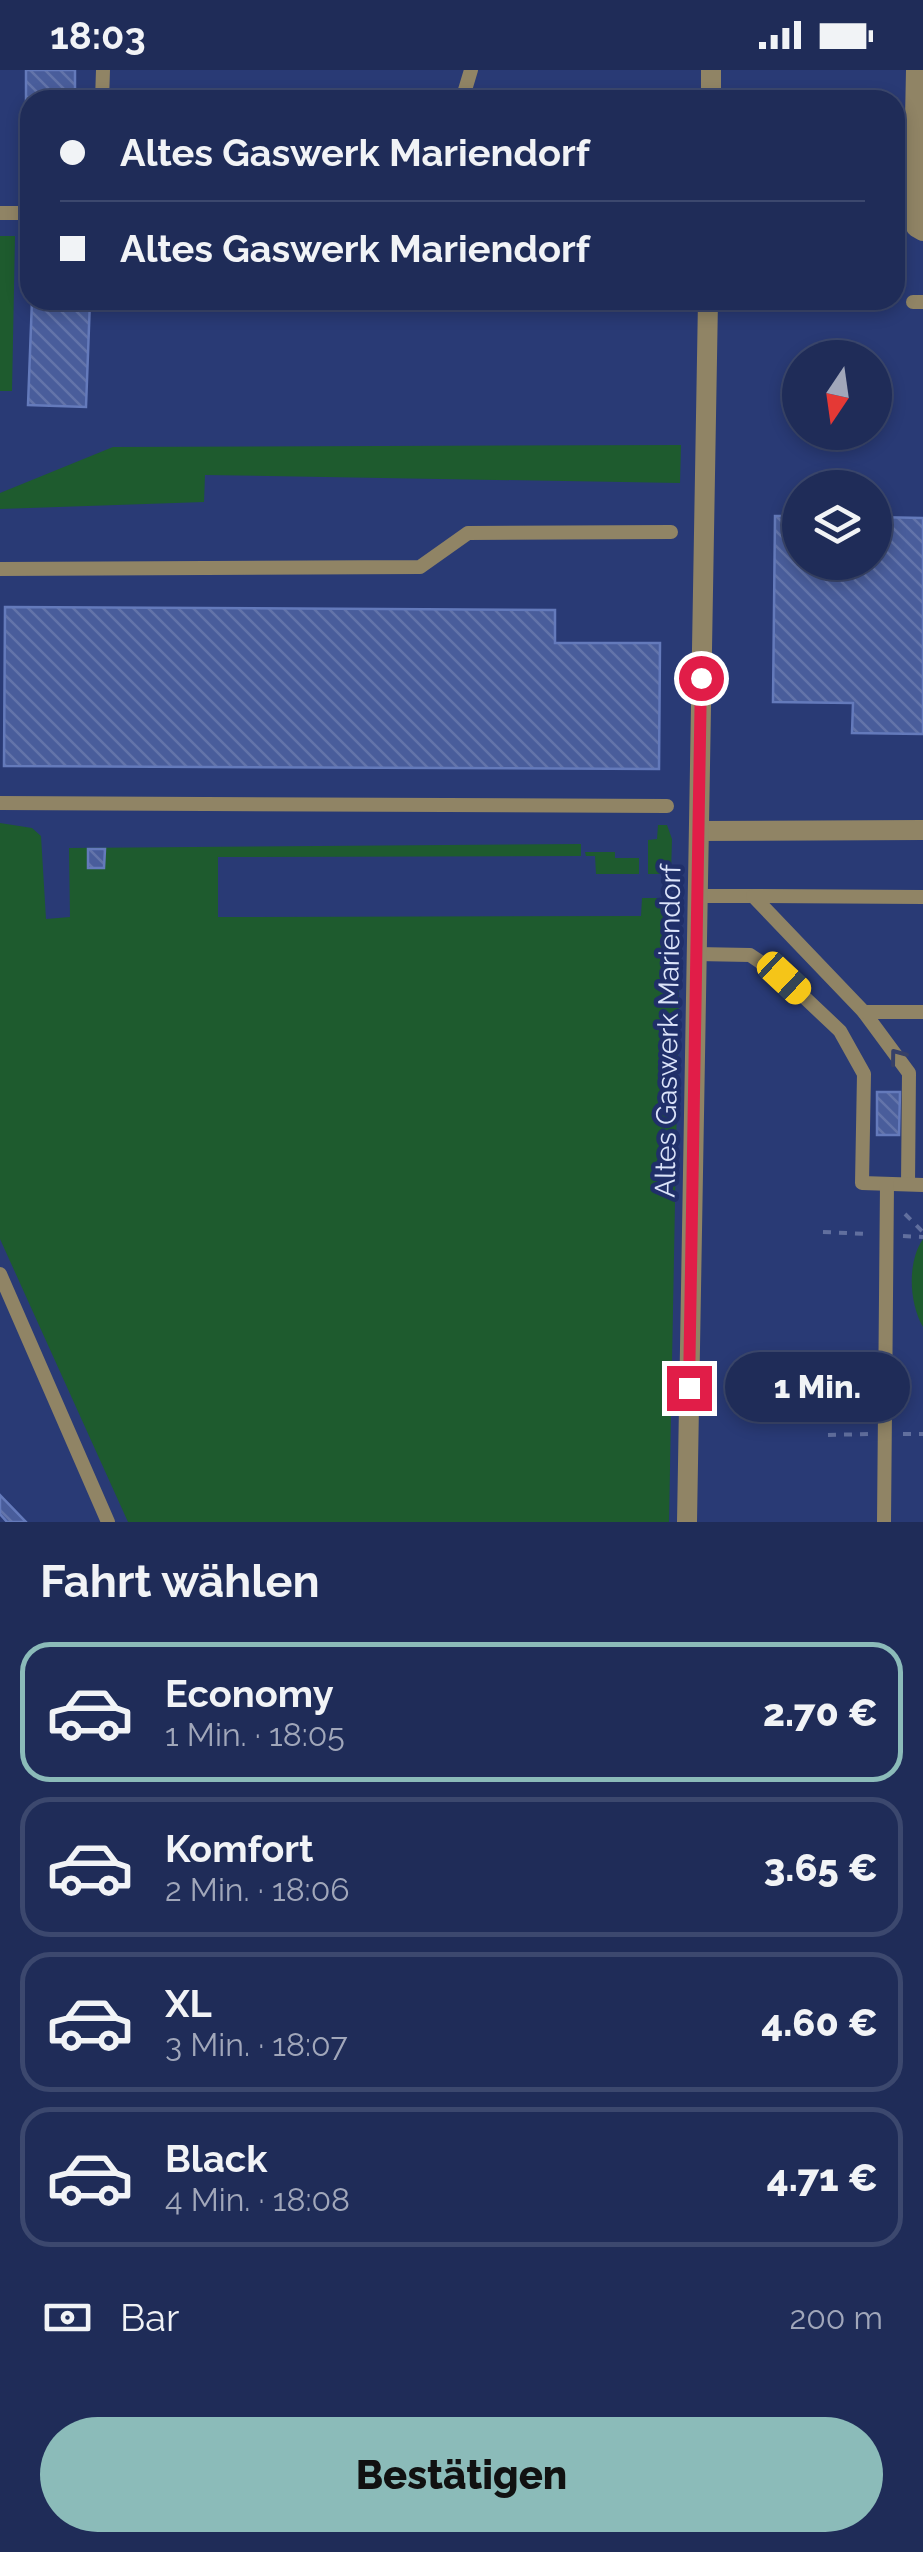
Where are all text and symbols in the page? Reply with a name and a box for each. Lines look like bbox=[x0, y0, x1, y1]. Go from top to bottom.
text: 18:03 bbox=[50, 13, 146, 58]
text: Altes Gaswerk Mariendorf bbox=[120, 130, 590, 175]
text: Altes Gaswerk Mariendorf bbox=[120, 226, 590, 271]
north arrow bbox=[782, 340, 892, 450]
map controls bbox=[782, 340, 892, 580]
button: layers bbox=[782, 470, 892, 580]
route start bbox=[679, 656, 724, 701]
street label: Altes Gaswerk Mariendorf bbox=[649, 862, 687, 1198]
car bbox=[752, 947, 816, 1009]
one-way arrow bbox=[891, 1049, 908, 1067]
callout: 1 Min. bbox=[724, 1353, 909, 1423]
route end bbox=[667, 1366, 712, 1411]
text: 1 Min. bbox=[774, 1368, 861, 1405]
text: Fahrt wählen bbox=[40, 1555, 320, 1608]
icon: car bbox=[45, 1667, 135, 1757]
text: Economy bbox=[165, 1671, 334, 1716]
text: 2.70 € bbox=[763, 1690, 878, 1735]
text: 1 Min. · 18:05 bbox=[165, 1716, 345, 1753]
icon: car bbox=[45, 1822, 135, 1912]
text: Komfort bbox=[165, 1826, 314, 1871]
text: 3.65 € bbox=[764, 1845, 878, 1890]
text: 2 Min. · 18:06 bbox=[165, 1871, 350, 1908]
icon: car bbox=[45, 1977, 135, 2067]
text: XL bbox=[165, 1981, 212, 2026]
text: 4.60 € bbox=[761, 2000, 878, 2045]
text: 3 Min. · 18:07 bbox=[165, 2026, 348, 2063]
icon: car bbox=[45, 2132, 135, 2222]
text: Black bbox=[165, 2136, 267, 2181]
text: 4.71 € bbox=[767, 2155, 878, 2200]
text: 4 Min. · 18:08 bbox=[165, 2181, 350, 2218]
icon: cash bbox=[40, 2290, 95, 2345]
text: Bar bbox=[120, 2295, 179, 2340]
text: 200 m bbox=[790, 2299, 883, 2336]
button: Bestätigen bbox=[40, 2417, 883, 2532]

